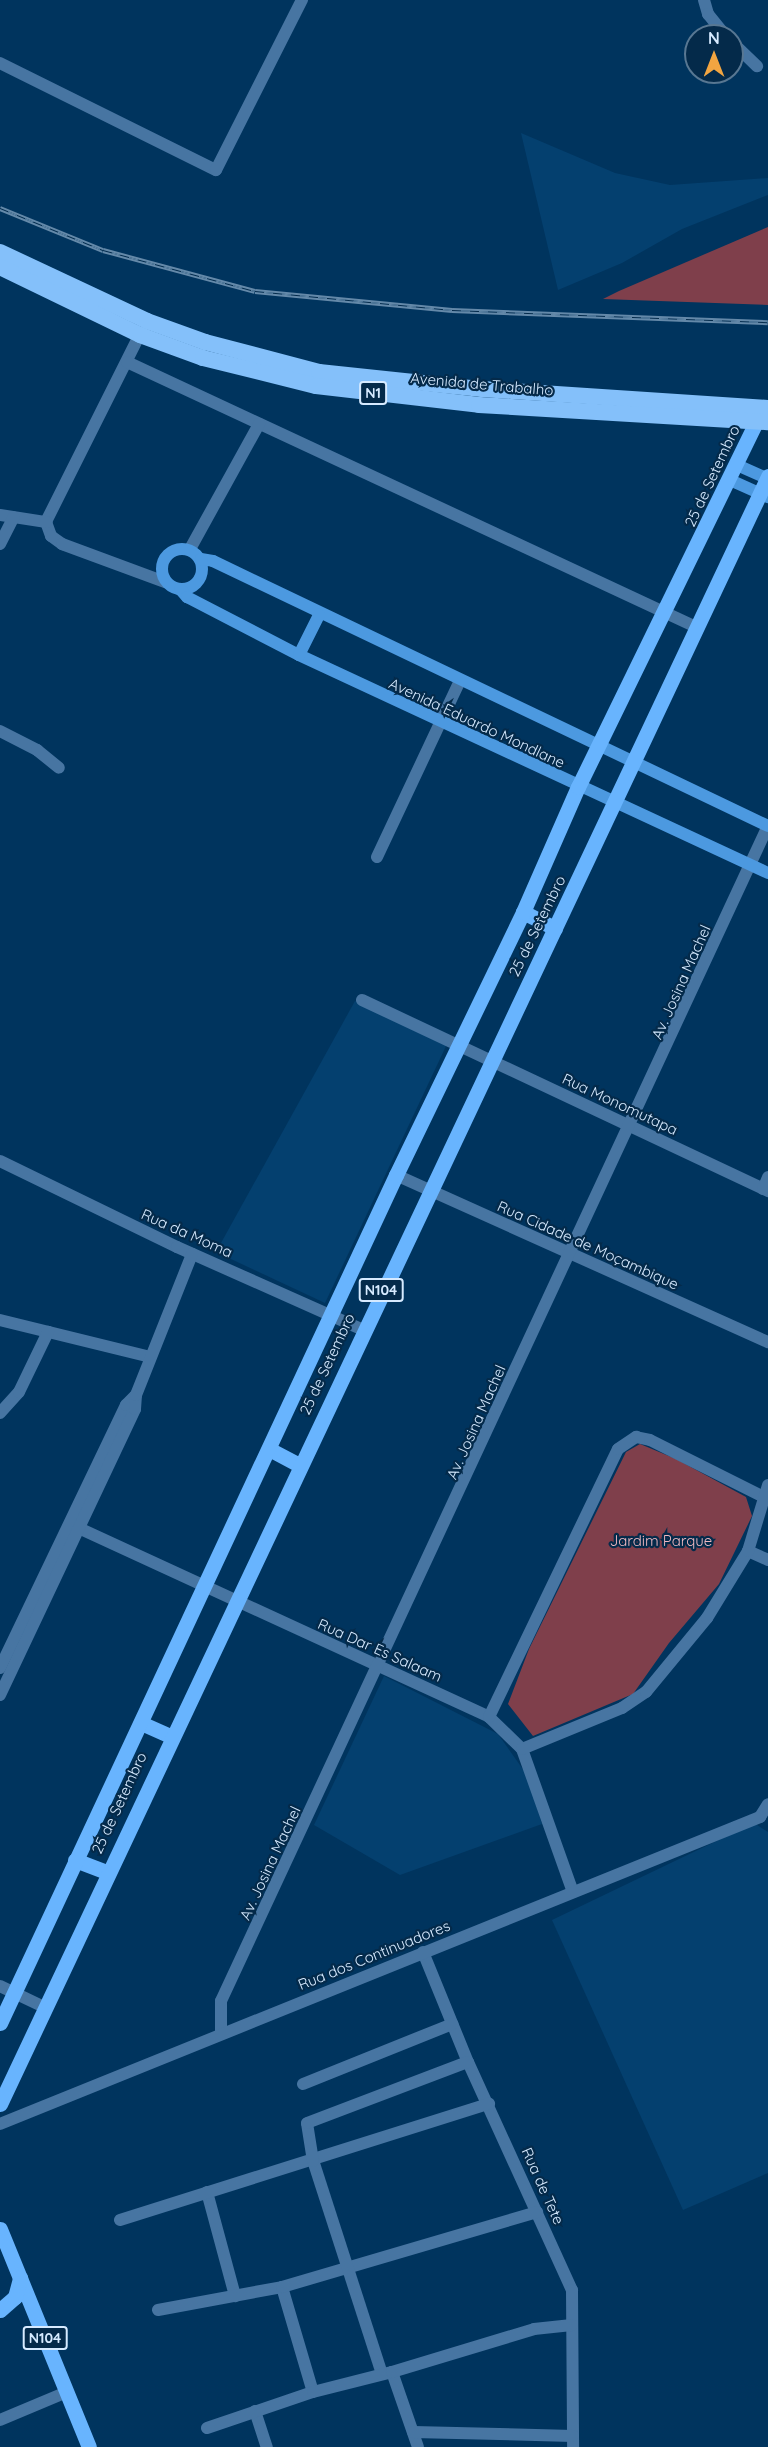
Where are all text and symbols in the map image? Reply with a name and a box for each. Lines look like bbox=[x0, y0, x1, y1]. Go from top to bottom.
north arrow bbox=[684, 24, 744, 84]
text: N bbox=[708, 28, 720, 48]
street label: Avenida de Trabalho bbox=[410, 369, 554, 399]
road number: N1 bbox=[358, 382, 388, 404]
street label: 25 de Setembro bbox=[681, 422, 743, 530]
street label: Avenida Eduardo Mondlane bbox=[386, 674, 568, 772]
street label: 25 de Setembro bbox=[505, 873, 569, 979]
street label: Av. Josina Machel bbox=[648, 922, 714, 1042]
street label: Rua Monomutapa bbox=[559, 1069, 681, 1139]
street label: Rua Cidade de Moçambique bbox=[495, 1197, 681, 1293]
street label: Rua da Moma bbox=[139, 1205, 235, 1261]
road number: N104 bbox=[358, 1279, 404, 1301]
street label: 25 de Setembro bbox=[296, 1310, 358, 1418]
street label: Av. Josina Machel bbox=[443, 1362, 509, 1482]
park label: Jardim Parque bbox=[610, 1532, 712, 1550]
street label: Rua Dar Es Salaam bbox=[315, 1615, 445, 1685]
street label: 25 de Setembro bbox=[88, 1749, 150, 1857]
street label: Av. Josina Machel bbox=[236, 1803, 304, 1923]
street label: Rua dos Continuadores bbox=[295, 1916, 453, 1994]
street label: Rua de Tete bbox=[518, 2145, 568, 2227]
road number: N104 bbox=[22, 2327, 68, 2349]

